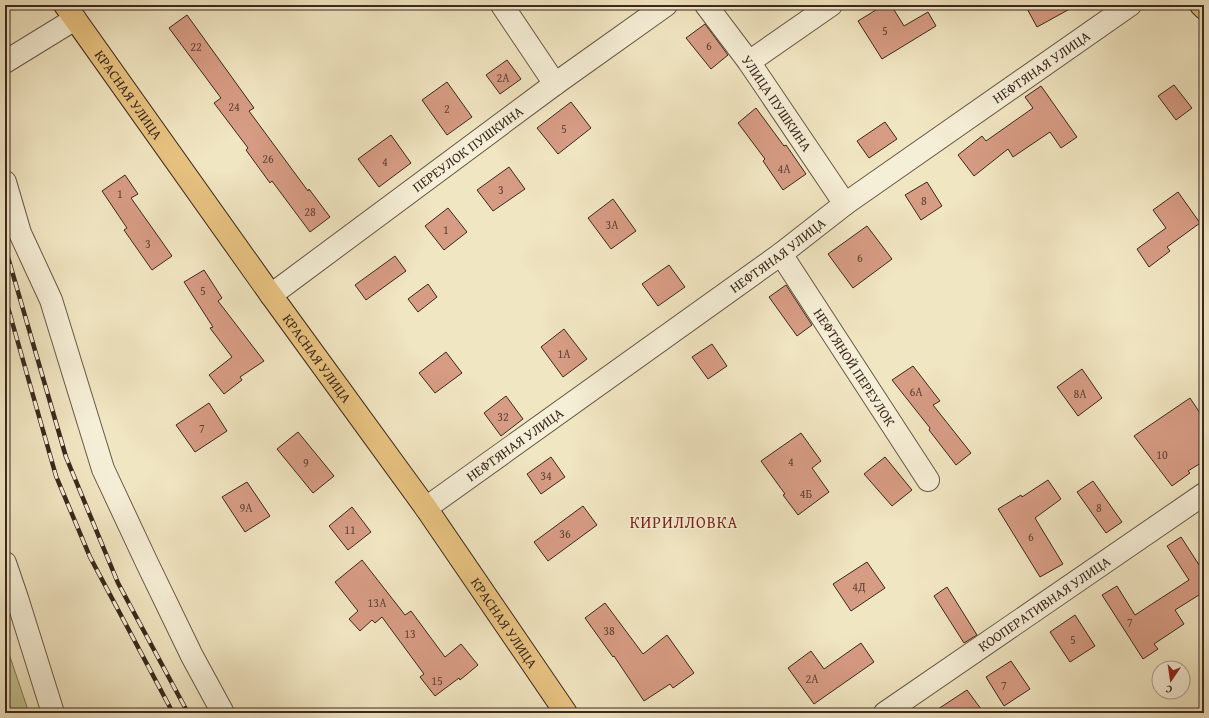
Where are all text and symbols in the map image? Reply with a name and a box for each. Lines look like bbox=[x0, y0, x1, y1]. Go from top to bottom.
house number: 5 bbox=[882, 22, 888, 39]
street label: НЕФТЯНАЯ УЛИЦА bbox=[988, 26, 1095, 108]
house number: 6 bbox=[706, 37, 712, 54]
house number: 22 bbox=[190, 38, 202, 55]
street label: КРАСНАЯ УЛИЦА bbox=[90, 46, 168, 144]
street label: УЛИЦА ПУШКИНА bbox=[737, 51, 817, 156]
house number: 2А bbox=[496, 69, 510, 86]
house number: 24 bbox=[228, 98, 240, 115]
house number: 2 bbox=[444, 100, 450, 117]
street label: ПЕРЕУЛОК ПУШКИНА bbox=[408, 101, 528, 197]
house number: 5 bbox=[561, 120, 567, 137]
house number: 26 bbox=[262, 150, 274, 167]
house number: 4 bbox=[382, 153, 388, 170]
house number: 4А bbox=[777, 160, 791, 177]
house number: 3 bbox=[498, 181, 504, 198]
house number: 1 bbox=[117, 185, 123, 202]
house number: 8 bbox=[921, 192, 927, 209]
house number: 28 bbox=[304, 203, 316, 220]
street label: НЕФТЯНАЯ УЛИЦА bbox=[726, 213, 830, 298]
house number: 3А bbox=[605, 216, 619, 233]
house number: 1 bbox=[443, 221, 449, 238]
house number: 3 bbox=[145, 235, 151, 252]
house number: 6 bbox=[857, 249, 863, 266]
house number: 5 bbox=[200, 282, 206, 299]
street label: НЕФТЯНОЙ ПЕРЕУЛОК bbox=[809, 304, 901, 430]
street label: КРАСНАЯ УЛИЦА bbox=[278, 310, 357, 407]
house number: 1А bbox=[557, 345, 571, 362]
house number: 6А bbox=[909, 383, 923, 400]
house number: 8А bbox=[1073, 385, 1087, 402]
street label: НЕФТЯНАЯ УЛИЦА bbox=[462, 403, 568, 486]
house number: 32 bbox=[497, 408, 509, 425]
house number: 7 bbox=[199, 420, 205, 437]
house number: 10 bbox=[1156, 446, 1168, 463]
house number: 4 bbox=[788, 453, 794, 470]
house number: 9 bbox=[303, 454, 309, 471]
house number: 34 bbox=[540, 467, 552, 484]
house number: 4Б bbox=[800, 485, 812, 502]
house number: 9А bbox=[239, 499, 253, 516]
house number: 8 bbox=[1096, 499, 1102, 516]
district label: КИРИЛЛОВКА bbox=[630, 510, 738, 534]
house number: 11 bbox=[344, 521, 356, 538]
house number: 36 bbox=[559, 525, 571, 542]
house number: 6 bbox=[1028, 528, 1034, 545]
street label: КООПЕРАТИВНАЯ УЛИЦА bbox=[974, 551, 1115, 656]
street label: КРАСНАЯ УЛИЦА bbox=[466, 573, 543, 672]
house number: 4Д bbox=[852, 578, 866, 595]
house number: 13А bbox=[368, 594, 387, 611]
house number: 7 bbox=[1127, 614, 1133, 631]
house number: 38 bbox=[603, 622, 615, 639]
house number: 13 bbox=[404, 625, 416, 642]
house number: 5 bbox=[1070, 631, 1076, 648]
north arrow bbox=[1151, 660, 1191, 700]
house number: 2А bbox=[805, 670, 819, 687]
house number: 15 bbox=[431, 672, 443, 689]
house number: 7 bbox=[1001, 677, 1007, 694]
text: С bbox=[1164, 681, 1174, 698]

